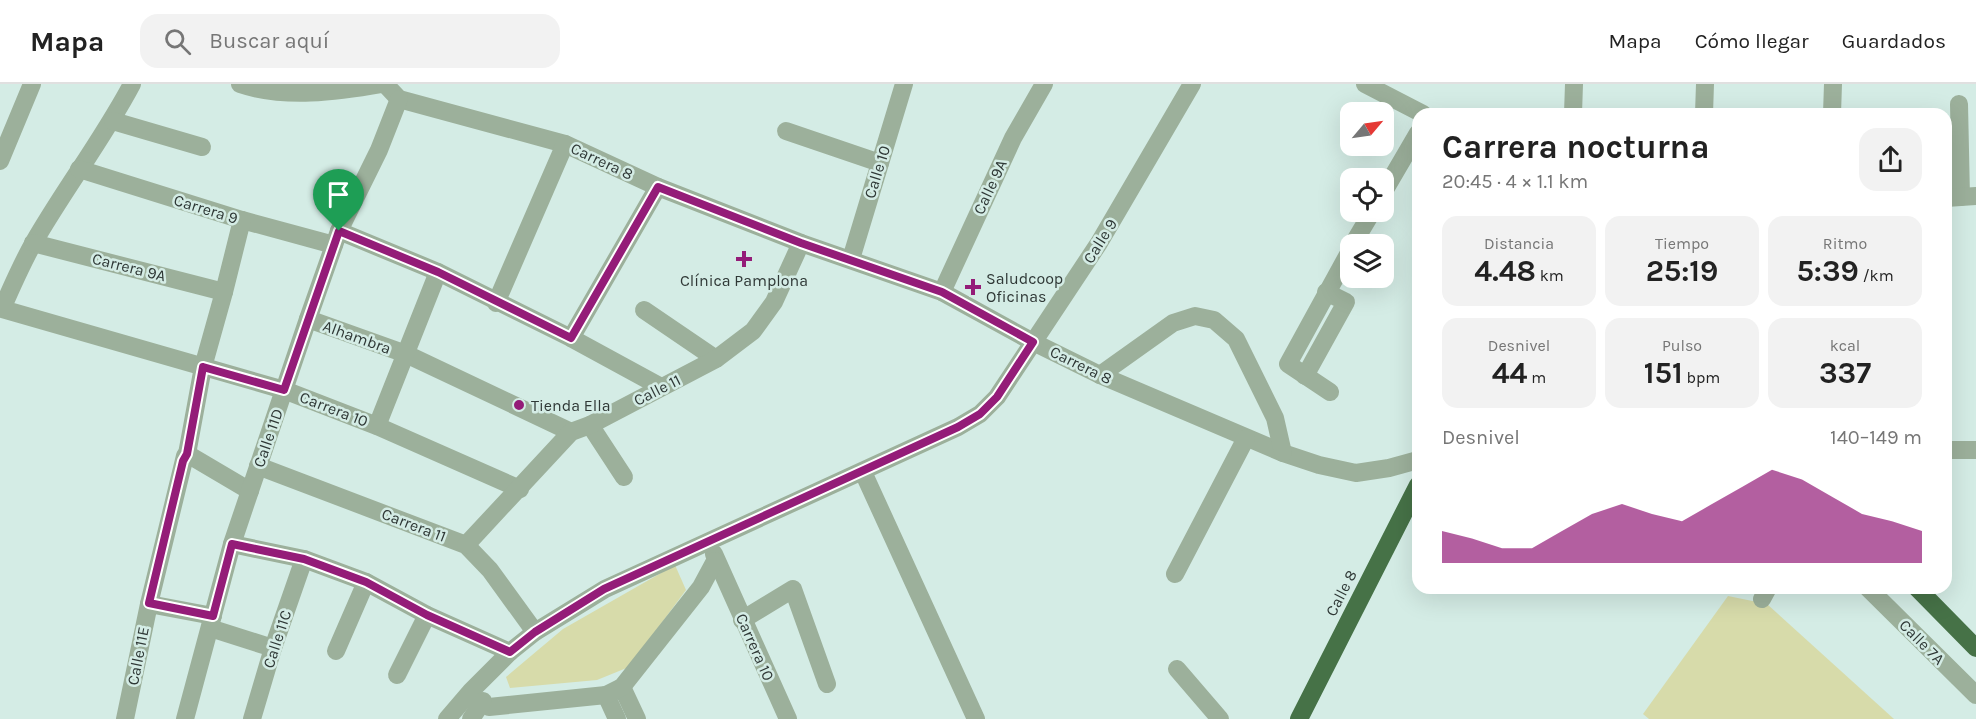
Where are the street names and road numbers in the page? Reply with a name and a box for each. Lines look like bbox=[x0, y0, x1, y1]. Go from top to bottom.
street label: Carrera 8 bbox=[568, 138, 636, 184]
street label: Calle 10 bbox=[860, 143, 894, 201]
street label: Calle 9A bbox=[969, 157, 1011, 217]
street label: Carrera 9 bbox=[172, 190, 240, 228]
street label: Calle 9 bbox=[1079, 215, 1121, 267]
street label: Carrera 9A bbox=[90, 249, 168, 285]
street label: Alhambra bbox=[320, 316, 394, 358]
street label: Carrera 8 bbox=[1047, 342, 1115, 388]
street label: Calle 11 bbox=[630, 370, 684, 410]
street label: Carrera 10 bbox=[297, 387, 371, 431]
street label: Calle 11D bbox=[249, 406, 287, 470]
street label: Carrera 11 bbox=[379, 504, 449, 546]
street label: Calle 8 bbox=[1321, 567, 1361, 619]
street label: Calle 11C bbox=[259, 607, 295, 670]
street label: Carrera 10 bbox=[732, 610, 778, 684]
street label: Calle 7A bbox=[1895, 615, 1949, 669]
street label: Calle 11E bbox=[123, 625, 153, 687]

